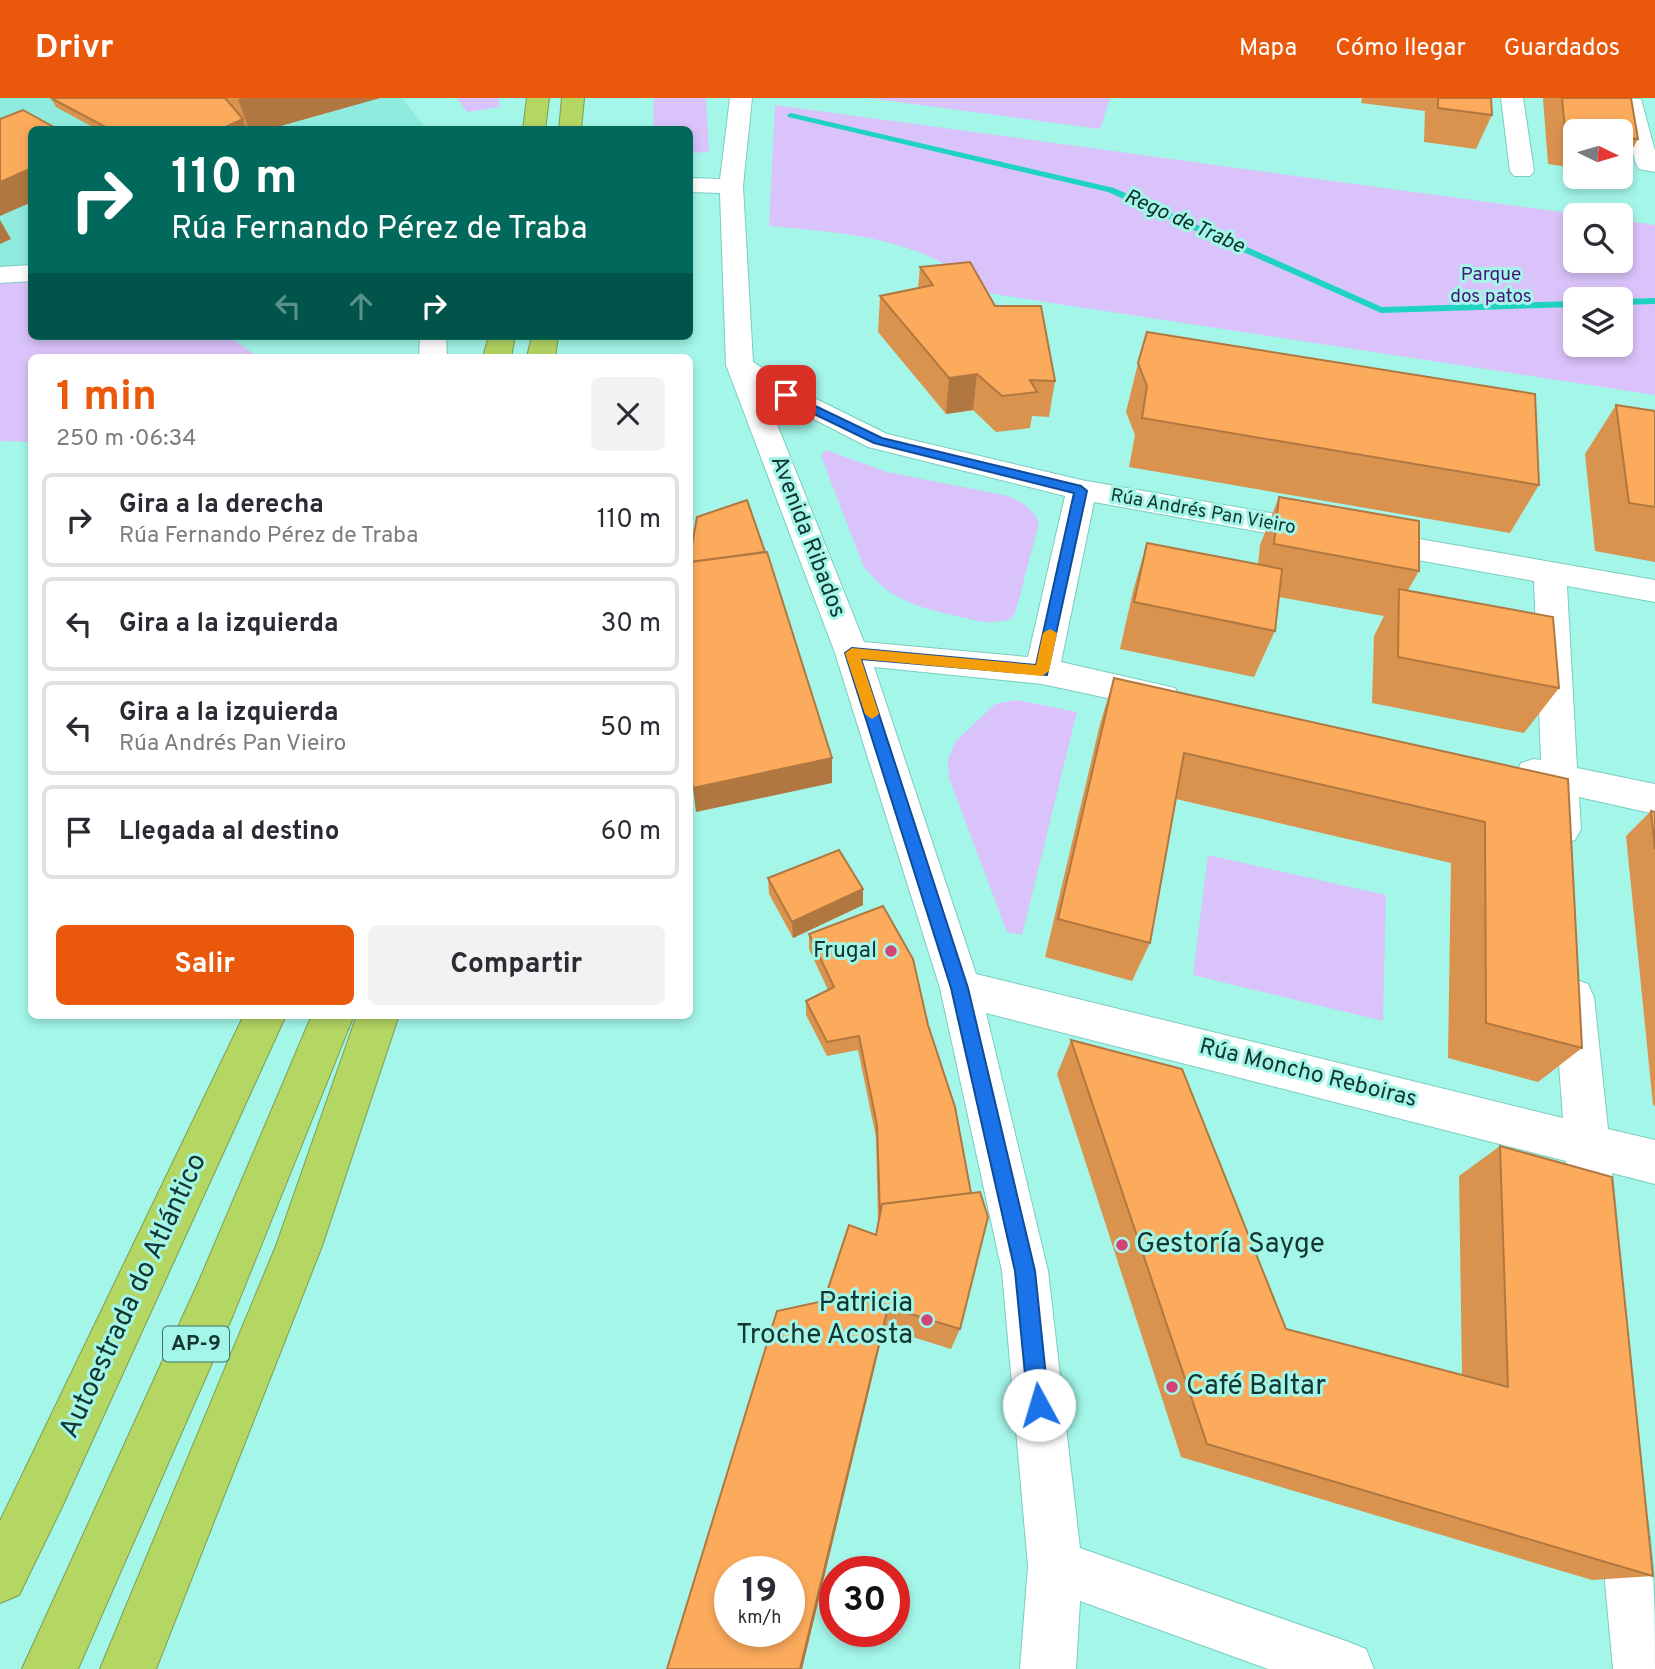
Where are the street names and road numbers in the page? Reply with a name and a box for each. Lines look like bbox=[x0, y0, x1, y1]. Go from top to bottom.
street label: Avenida Ribados bbox=[763, 452, 851, 622]
street label: Rúa Andrés Pan Vieiro bbox=[1108, 484, 1298, 540]
street label: Rúa Moncho Reboiras bbox=[1196, 1033, 1420, 1115]
street label: Autoestrada do Atlántico bbox=[52, 1148, 216, 1444]
road number: AP-9 bbox=[163, 1326, 229, 1362]

